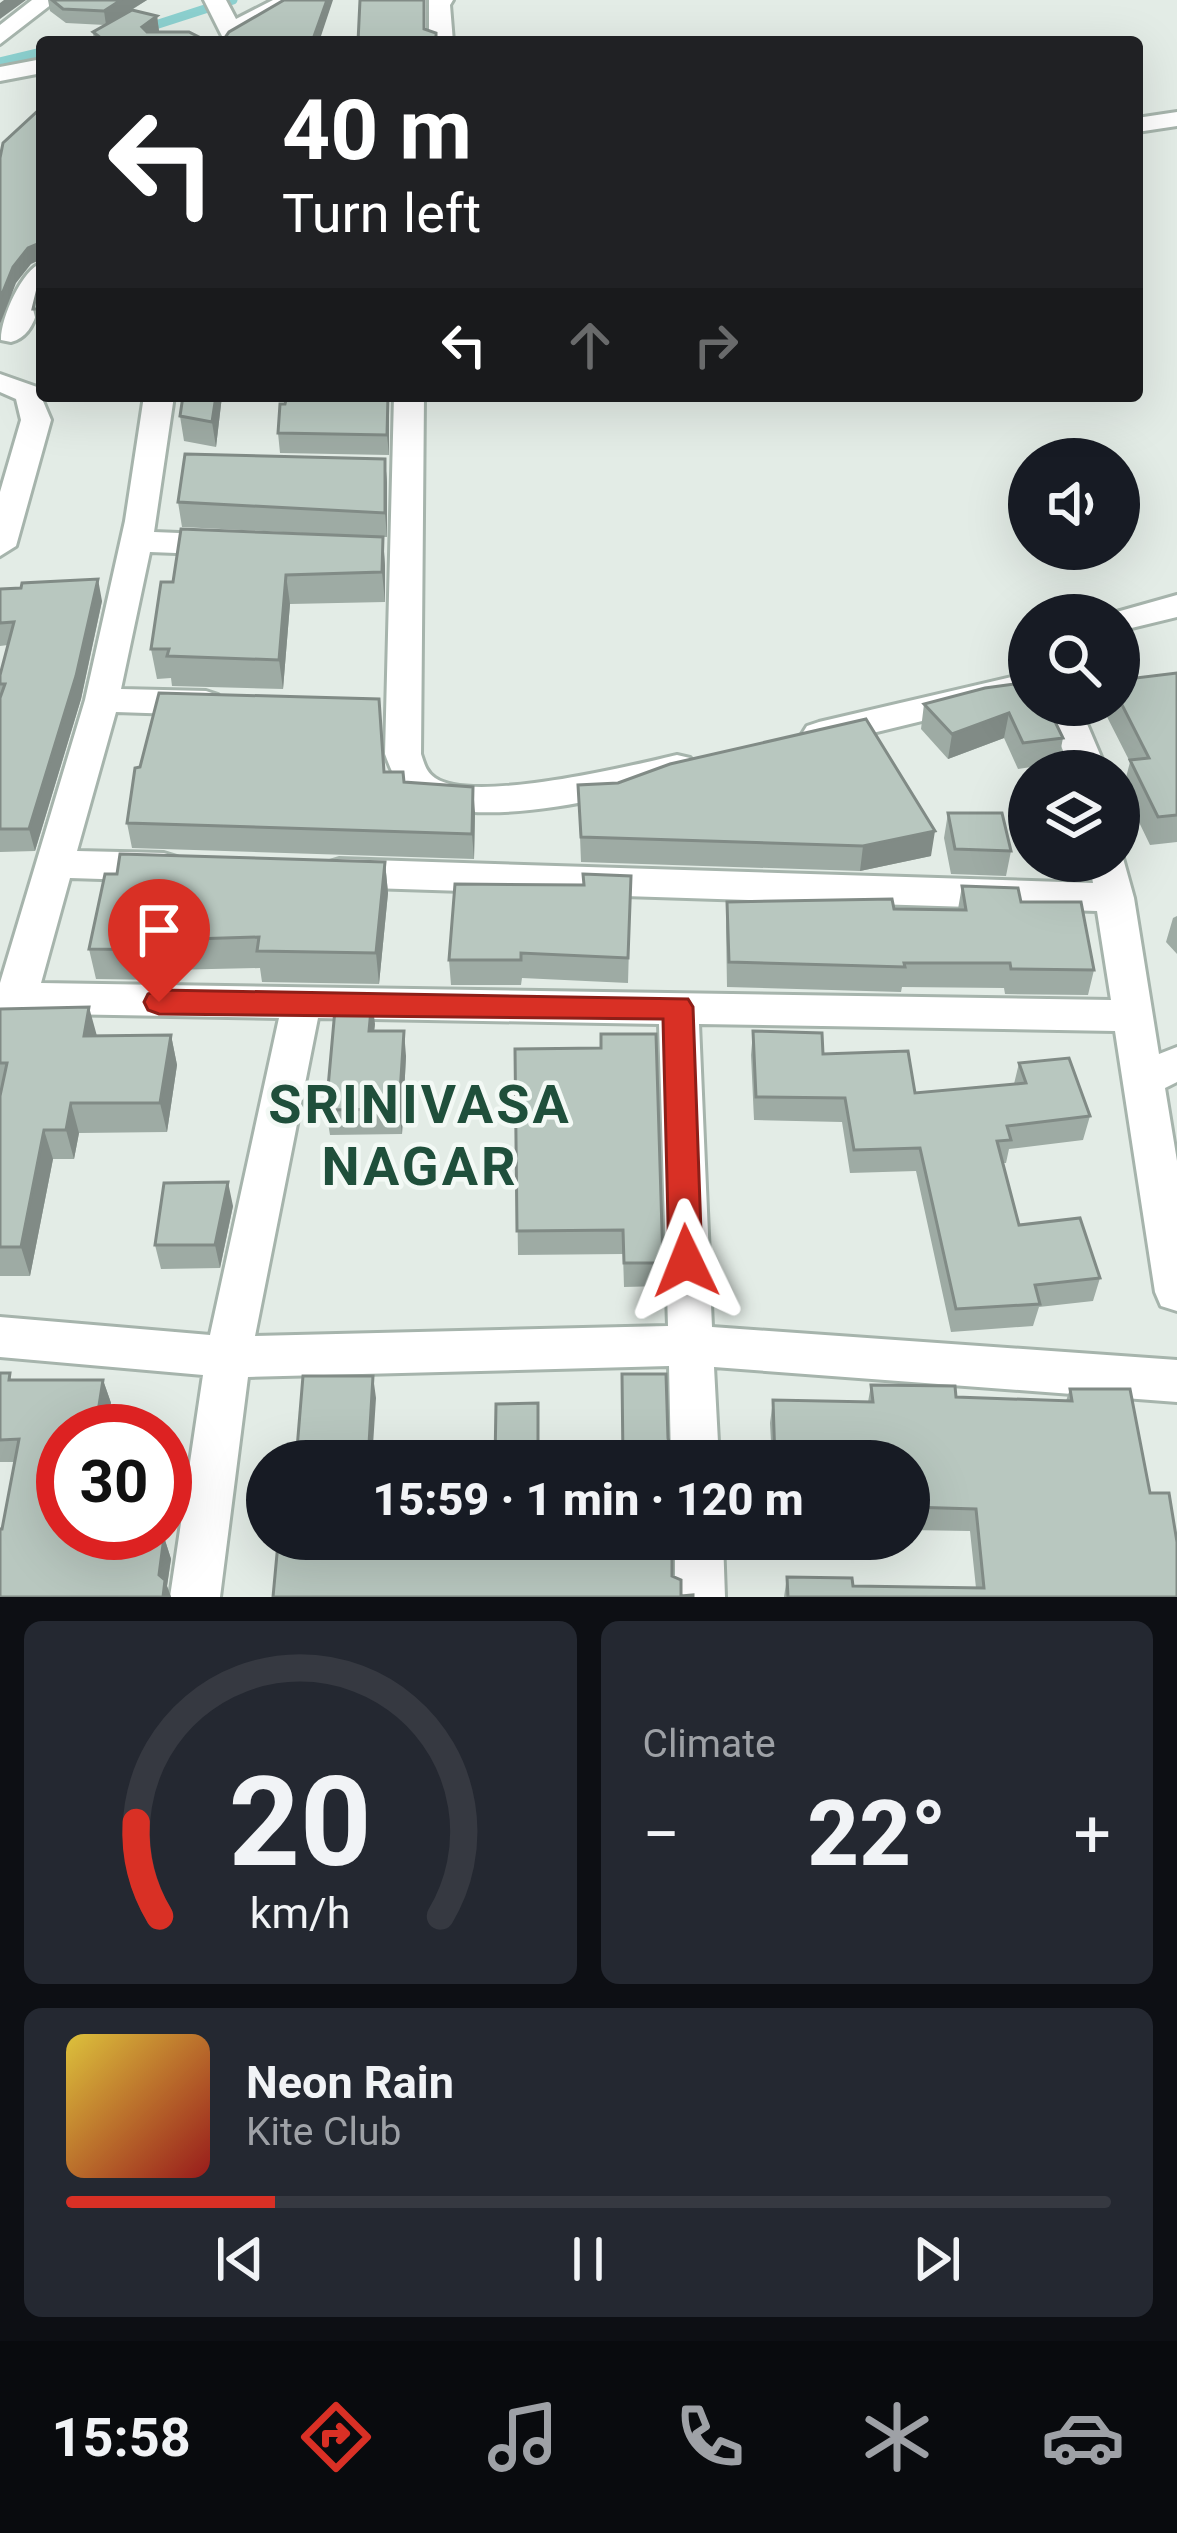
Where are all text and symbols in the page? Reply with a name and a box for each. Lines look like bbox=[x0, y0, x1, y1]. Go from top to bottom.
text: 40 m bbox=[282, 81, 472, 180]
icon: left bbox=[84, 84, 240, 240]
text: Turn left bbox=[282, 182, 481, 245]
icon: left bbox=[431, 312, 497, 378]
icon: ahead bbox=[557, 312, 623, 378]
icon: right bbox=[683, 312, 749, 378]
map controls bbox=[1008, 438, 1140, 882]
button: sound bbox=[1008, 438, 1140, 570]
button: search bbox=[1008, 594, 1140, 726]
button: layers bbox=[1008, 750, 1140, 882]
pin bbox=[108, 879, 210, 1002]
icon: arrive bbox=[126, 897, 192, 963]
district label: SRINIVASA NAGAR bbox=[268, 1073, 572, 1198]
position arrow bbox=[623, 1198, 749, 1324]
speed limit sign: 30 bbox=[36, 1404, 192, 1560]
text: 15:59 · 1 min · 120 m bbox=[372, 1473, 804, 1526]
text: Climate bbox=[643, 1721, 776, 1767]
text: 20 bbox=[229, 1749, 372, 1895]
text: 22° bbox=[807, 1782, 947, 1887]
text: − bbox=[643, 1796, 680, 1873]
text: + bbox=[1074, 1796, 1111, 1873]
text: km/h bbox=[250, 1887, 351, 1937]
text: Neon Rain bbox=[246, 2056, 454, 2109]
text: Kite Club bbox=[246, 2109, 401, 2155]
icon: previous bbox=[207, 2226, 273, 2292]
icon: pause bbox=[555, 2226, 621, 2292]
icon: next bbox=[904, 2226, 970, 2292]
icon: directions bbox=[294, 2395, 378, 2479]
icon: music bbox=[481, 2395, 565, 2479]
icon: phone bbox=[668, 2395, 752, 2479]
icon: climate bbox=[855, 2395, 939, 2479]
icon: car bbox=[1041, 2395, 1125, 2479]
text: 15:58 bbox=[51, 2406, 191, 2469]

